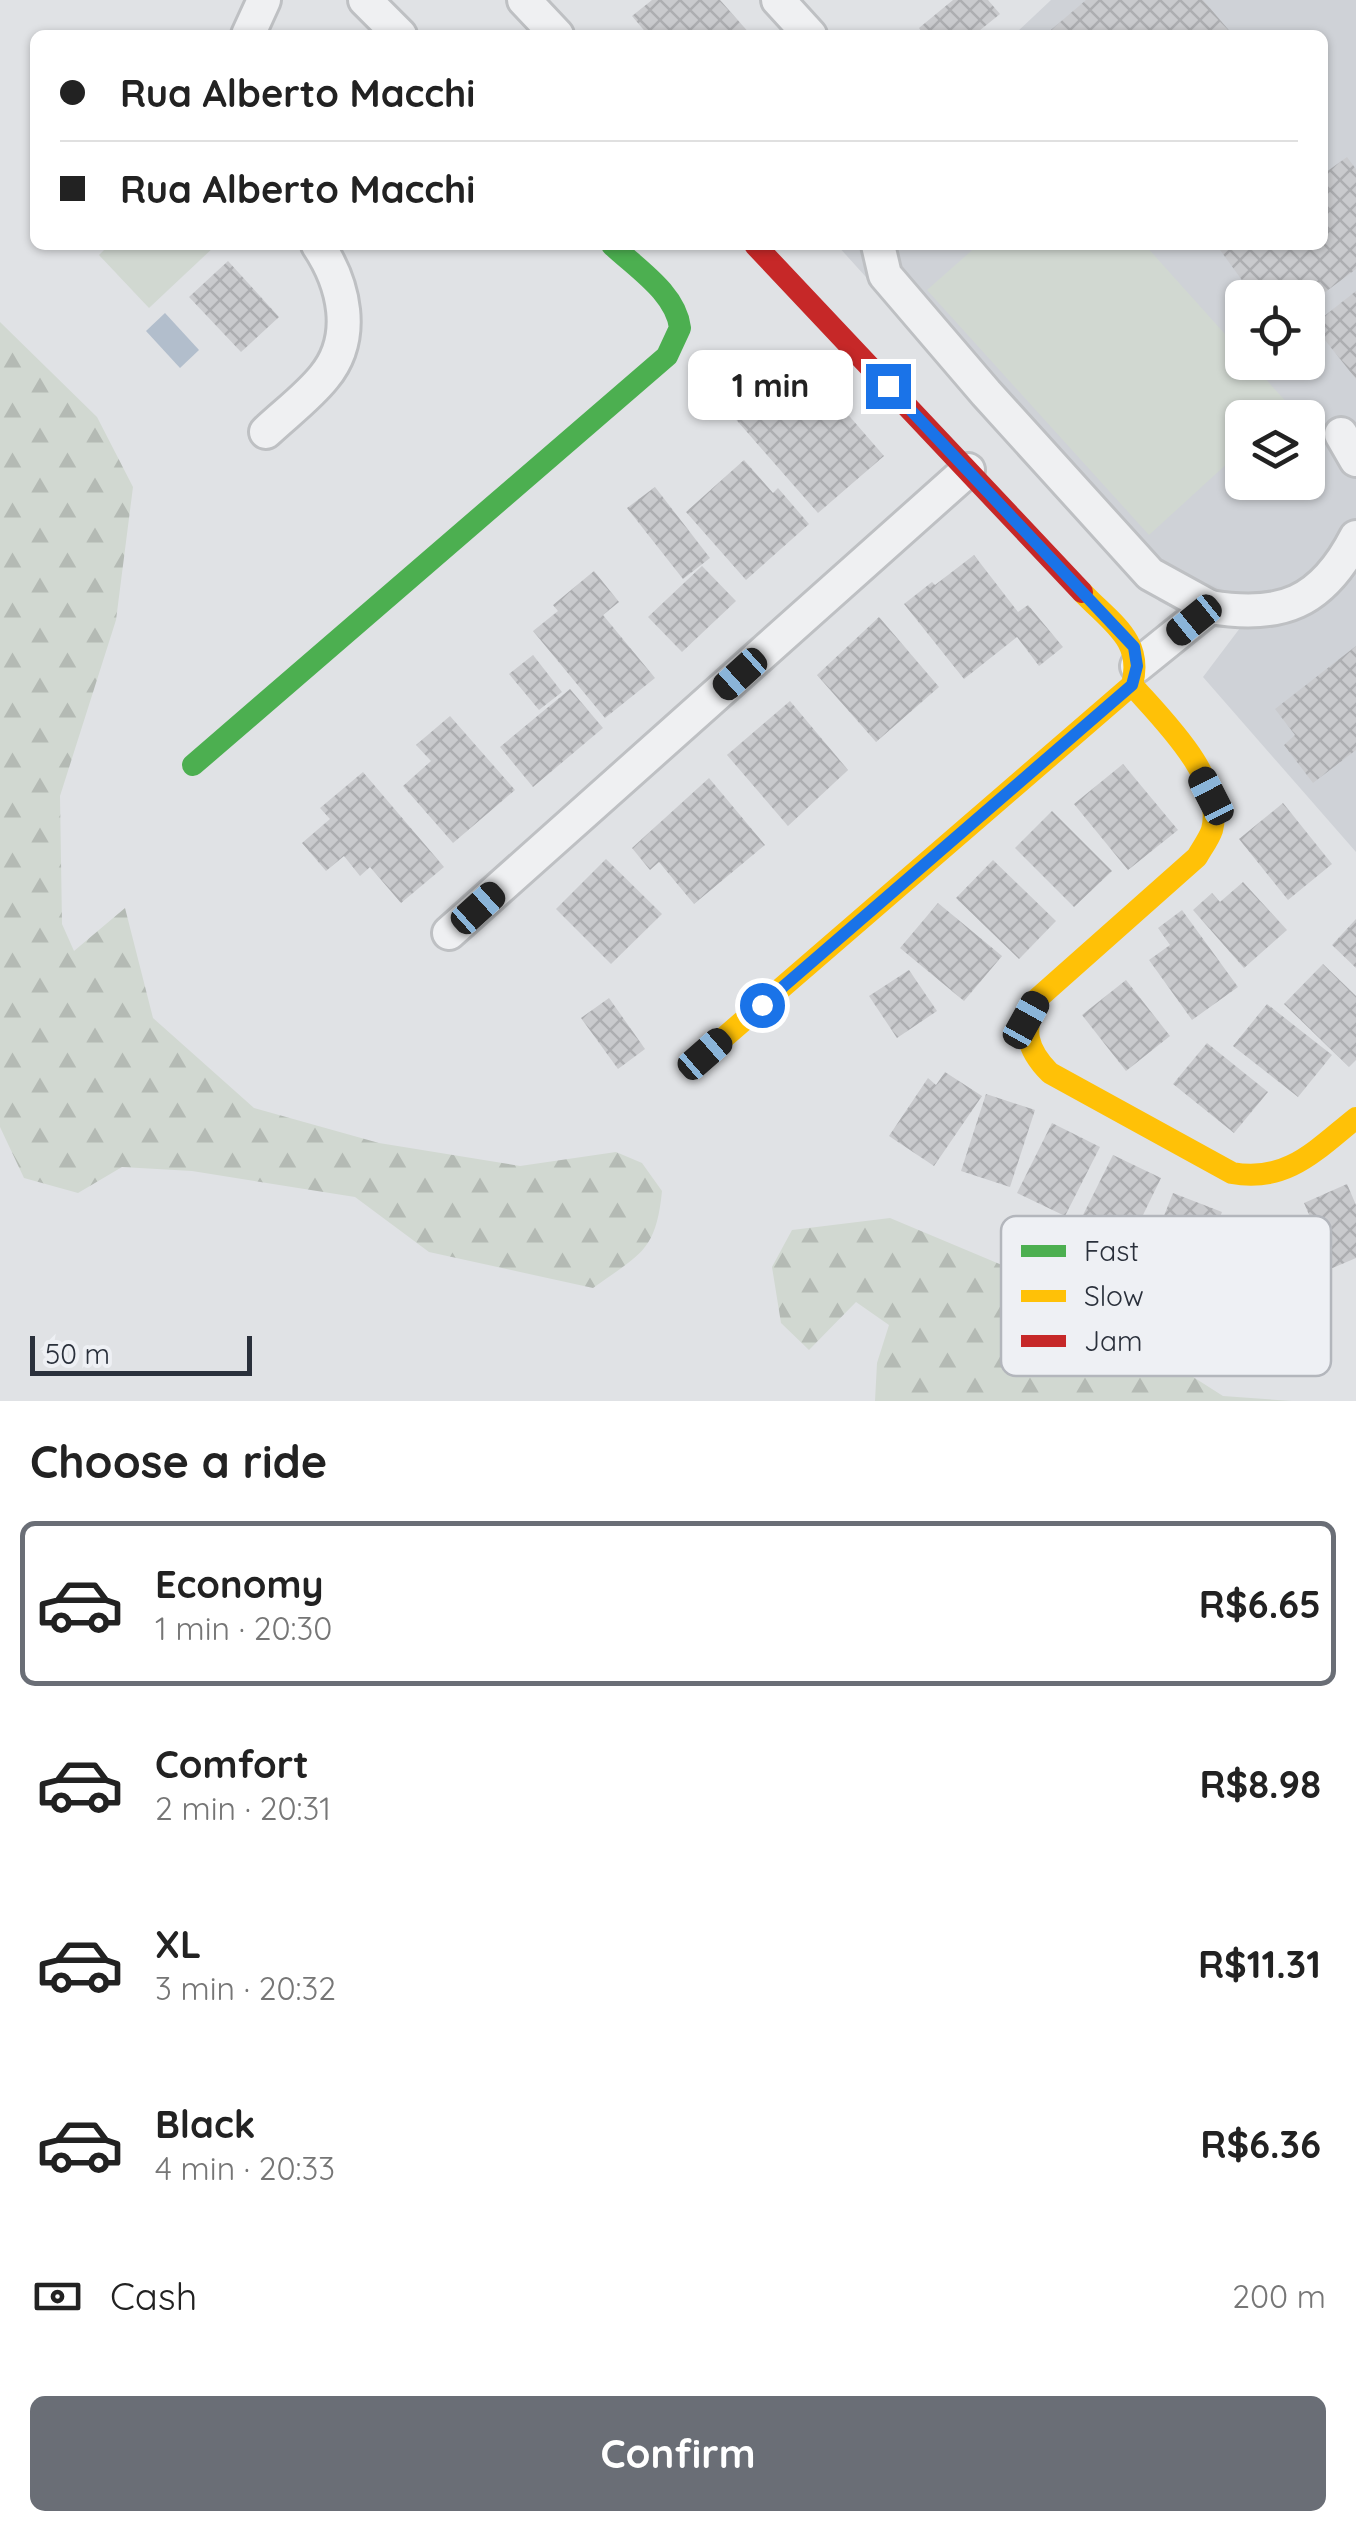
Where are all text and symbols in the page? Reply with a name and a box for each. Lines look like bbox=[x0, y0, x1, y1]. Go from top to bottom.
text: Rua Alberto Macchi bbox=[120, 69, 475, 117]
text: Rua Alberto Macchi bbox=[120, 165, 475, 213]
map controls bbox=[1225, 280, 1325, 500]
button: locate bbox=[1225, 280, 1325, 380]
callout: 1 min bbox=[688, 351, 853, 421]
route end bbox=[866, 364, 911, 409]
text: 1 min bbox=[732, 365, 809, 405]
button: layers bbox=[1225, 400, 1325, 500]
car bbox=[1161, 589, 1227, 651]
car bbox=[708, 643, 772, 705]
car bbox=[1184, 762, 1238, 830]
car bbox=[446, 877, 510, 939]
route start bbox=[740, 983, 785, 1028]
car bbox=[998, 986, 1054, 1054]
car bbox=[673, 1023, 737, 1085]
legend bbox=[1001, 1216, 1331, 1376]
text: Fast bbox=[1084, 1233, 1139, 1268]
text: Slow bbox=[1084, 1278, 1144, 1313]
text: Jam bbox=[1084, 1323, 1143, 1358]
scale bar bbox=[30, 1331, 252, 1376]
text: 50 m bbox=[45, 1336, 110, 1371]
text: Choose a ride bbox=[30, 1433, 327, 1489]
icon: car bbox=[35, 1559, 125, 1649]
text: Economy bbox=[155, 1560, 324, 1608]
text: R$6.65 bbox=[1199, 1580, 1321, 1628]
text: 1 min · 20:30 bbox=[155, 1608, 332, 1648]
icon: car bbox=[35, 1739, 125, 1829]
text: Comfort bbox=[155, 1740, 309, 1788]
text: R$8.98 bbox=[1200, 1760, 1321, 1808]
text: 2 min · 20:31 bbox=[155, 1788, 331, 1828]
icon: car bbox=[35, 1919, 125, 2009]
text: XL bbox=[155, 1920, 201, 1968]
text: R$11.31 bbox=[1198, 1940, 1321, 1988]
text: 3 min · 20:32 bbox=[155, 1968, 336, 2008]
icon: car bbox=[35, 2099, 125, 2189]
text: Black bbox=[155, 2100, 255, 2148]
text: R$6.36 bbox=[1200, 2120, 1321, 2168]
text: 4 min · 20:33 bbox=[155, 2148, 335, 2188]
icon: cash bbox=[30, 2269, 85, 2324]
text: Cash bbox=[110, 2272, 197, 2320]
text: 200 m bbox=[1232, 2276, 1326, 2316]
button: Confirm bbox=[30, 2396, 1326, 2511]

